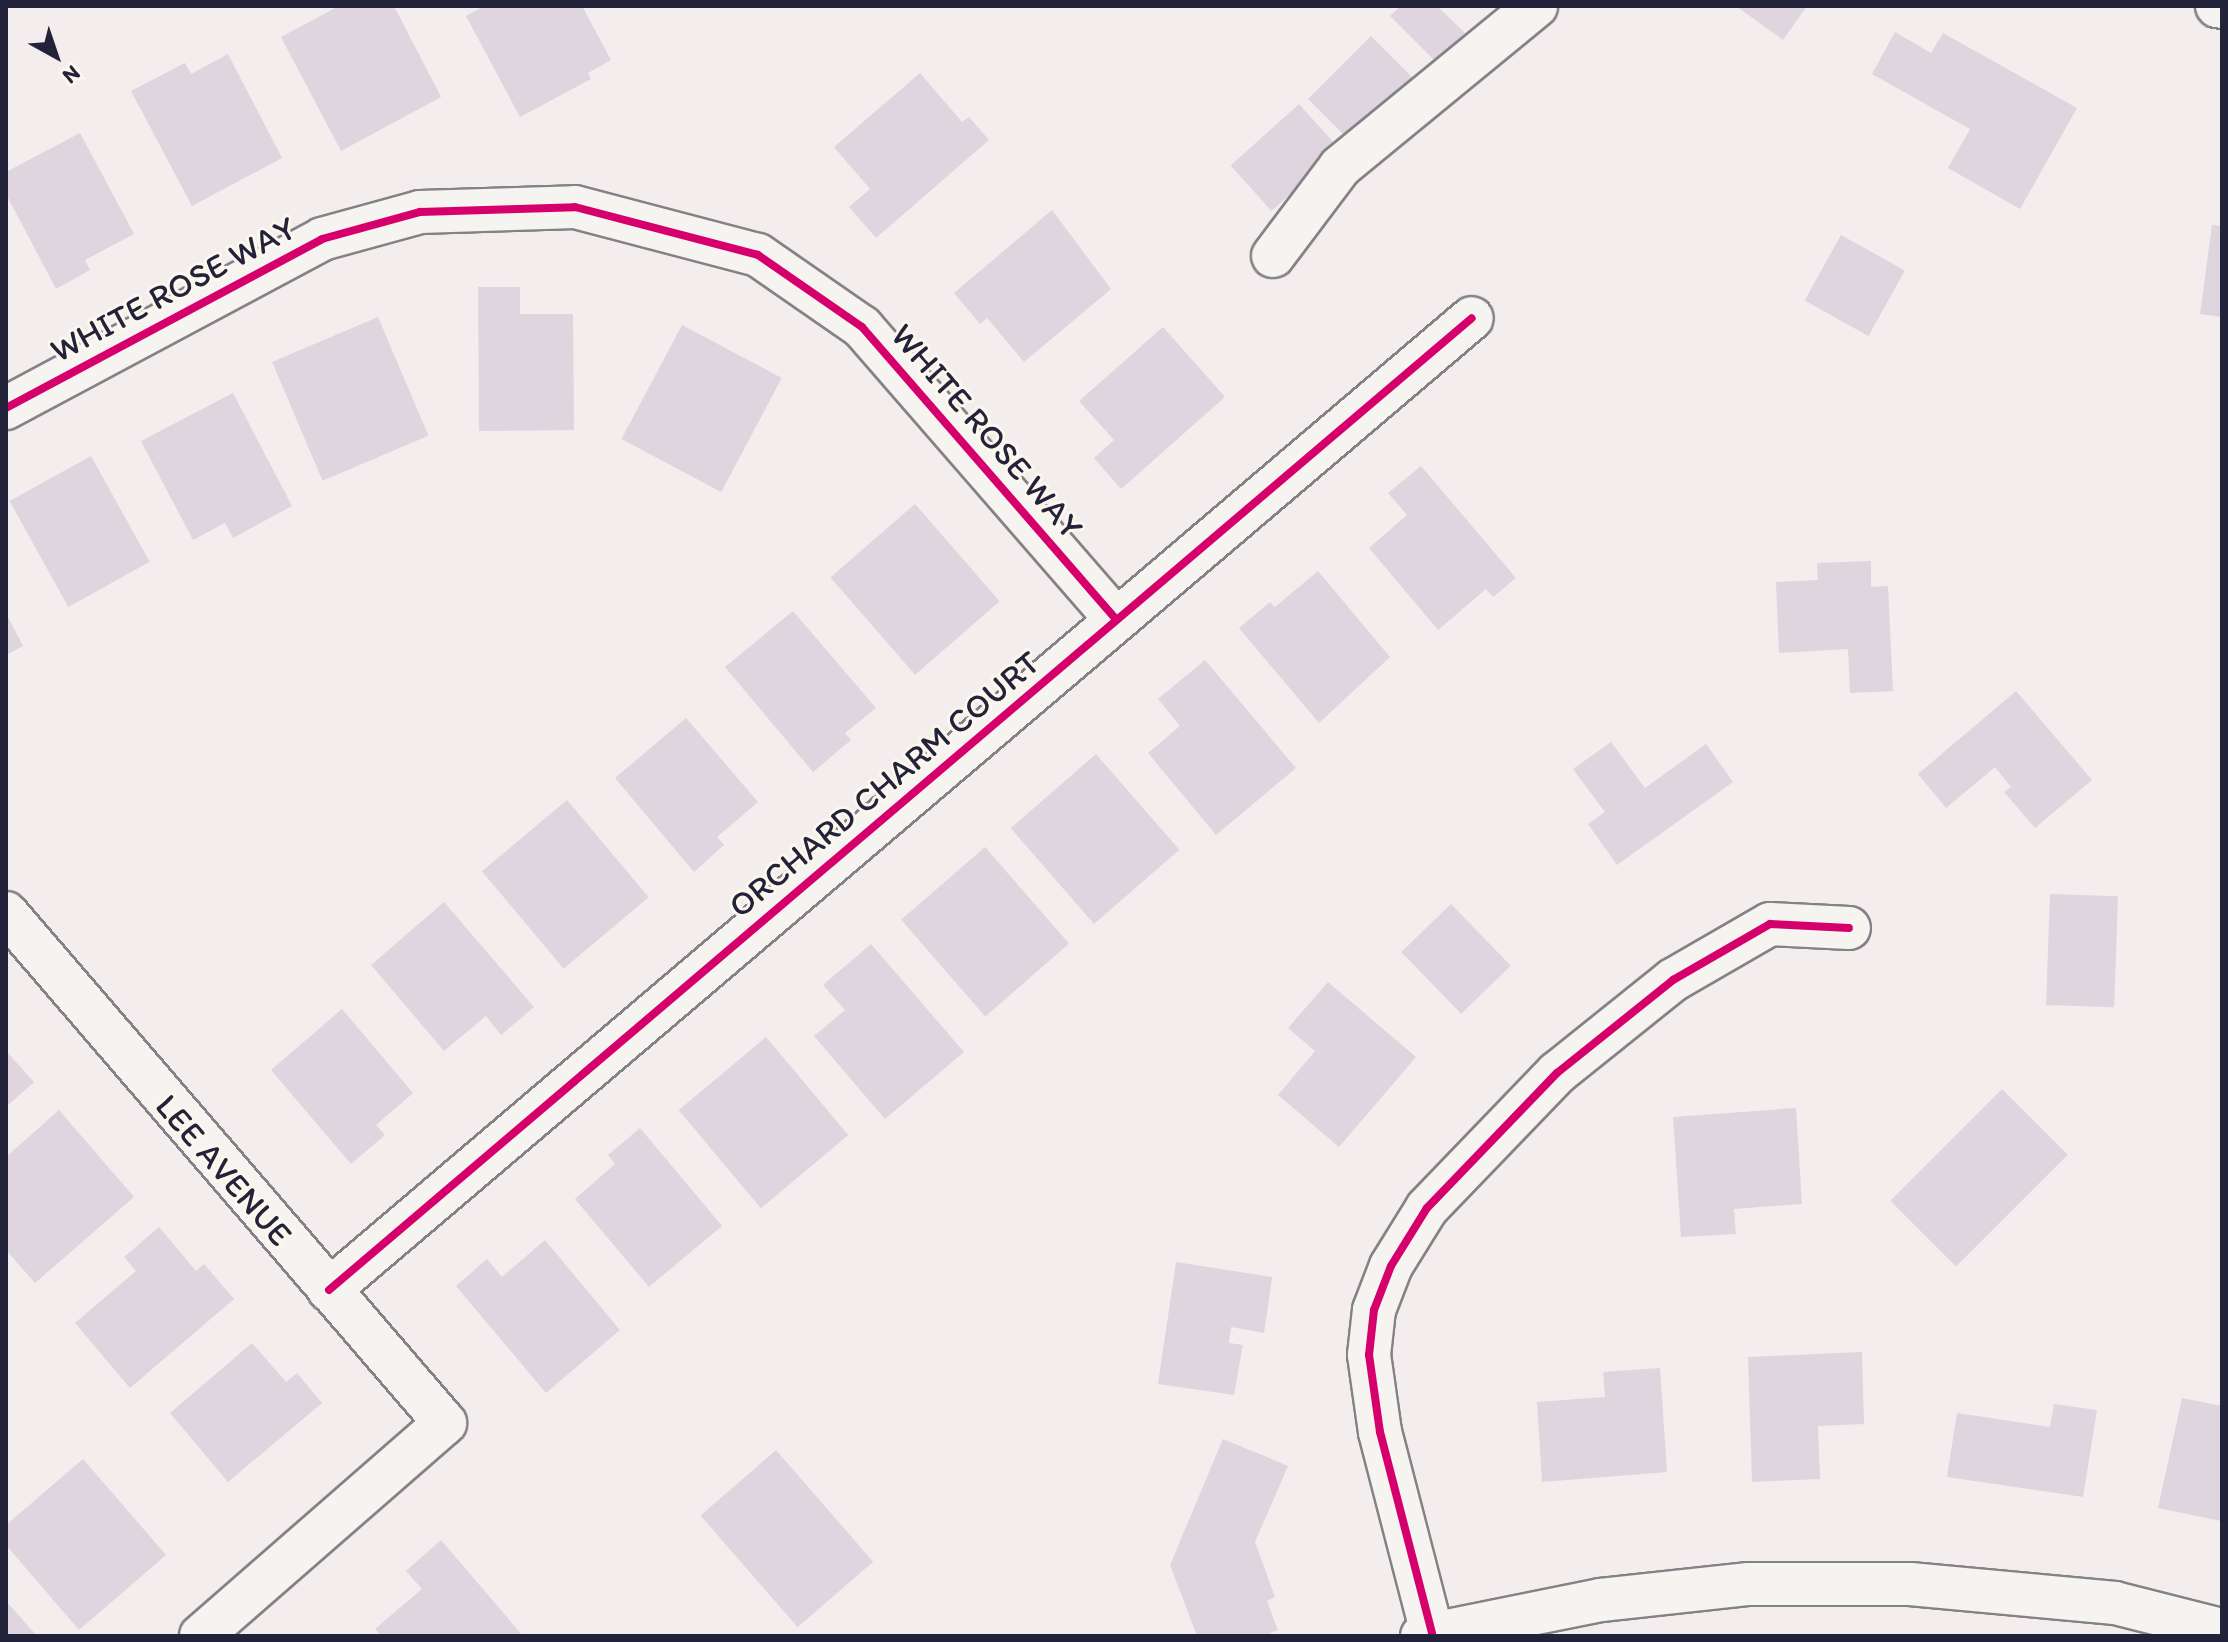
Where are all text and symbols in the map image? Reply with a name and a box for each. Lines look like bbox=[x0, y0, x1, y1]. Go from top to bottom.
north arrow bbox=[16, 16, 96, 96]
text: N bbox=[57, 60, 86, 90]
street label: WHITE ROSE WAY bbox=[43, 207, 303, 371]
street label: WHITE ROSE WAY bbox=[882, 315, 1092, 547]
street label: ORCHARD CHARM COURT bbox=[720, 642, 1048, 926]
street label: LEE AVENUE bbox=[147, 1086, 301, 1254]

